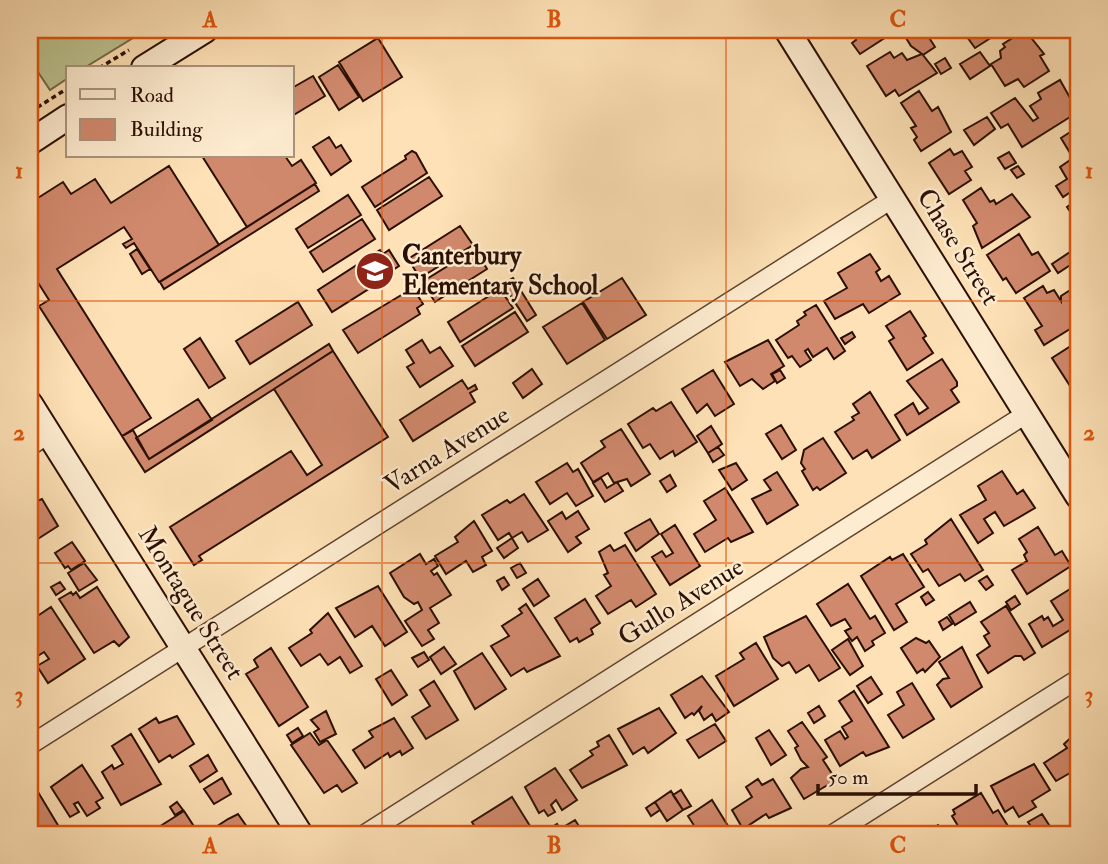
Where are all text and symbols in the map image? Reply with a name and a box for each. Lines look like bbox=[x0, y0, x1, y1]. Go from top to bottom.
text: A bbox=[202, 5, 218, 34]
text: B bbox=[546, 5, 562, 34]
text: C bbox=[890, 5, 906, 34]
legend bbox=[66, 66, 294, 158]
text: Road bbox=[130, 82, 175, 109]
text: Building bbox=[130, 116, 203, 143]
text: 1 bbox=[15, 156, 23, 185]
text: 1 bbox=[1085, 156, 1093, 185]
street label: Chase Street bbox=[910, 183, 1006, 311]
place label: Canterbury Elementary School bbox=[402, 240, 599, 303]
school or university icon: Canterbury Elementary School bbox=[354, 250, 396, 292]
street label: Varna Avenue bbox=[379, 399, 516, 501]
text: 2 bbox=[13, 418, 25, 447]
text: 2 bbox=[1083, 418, 1095, 447]
street label: Montague Street bbox=[131, 520, 251, 686]
street label: Gullo Avenue bbox=[612, 551, 750, 653]
text: 3 bbox=[15, 680, 23, 709]
text: 3 bbox=[1085, 680, 1093, 709]
scale bar bbox=[818, 752, 975, 796]
text: 50 m bbox=[828, 764, 869, 791]
text: A bbox=[202, 831, 218, 860]
text: B bbox=[546, 831, 562, 860]
text: C bbox=[890, 831, 906, 860]

